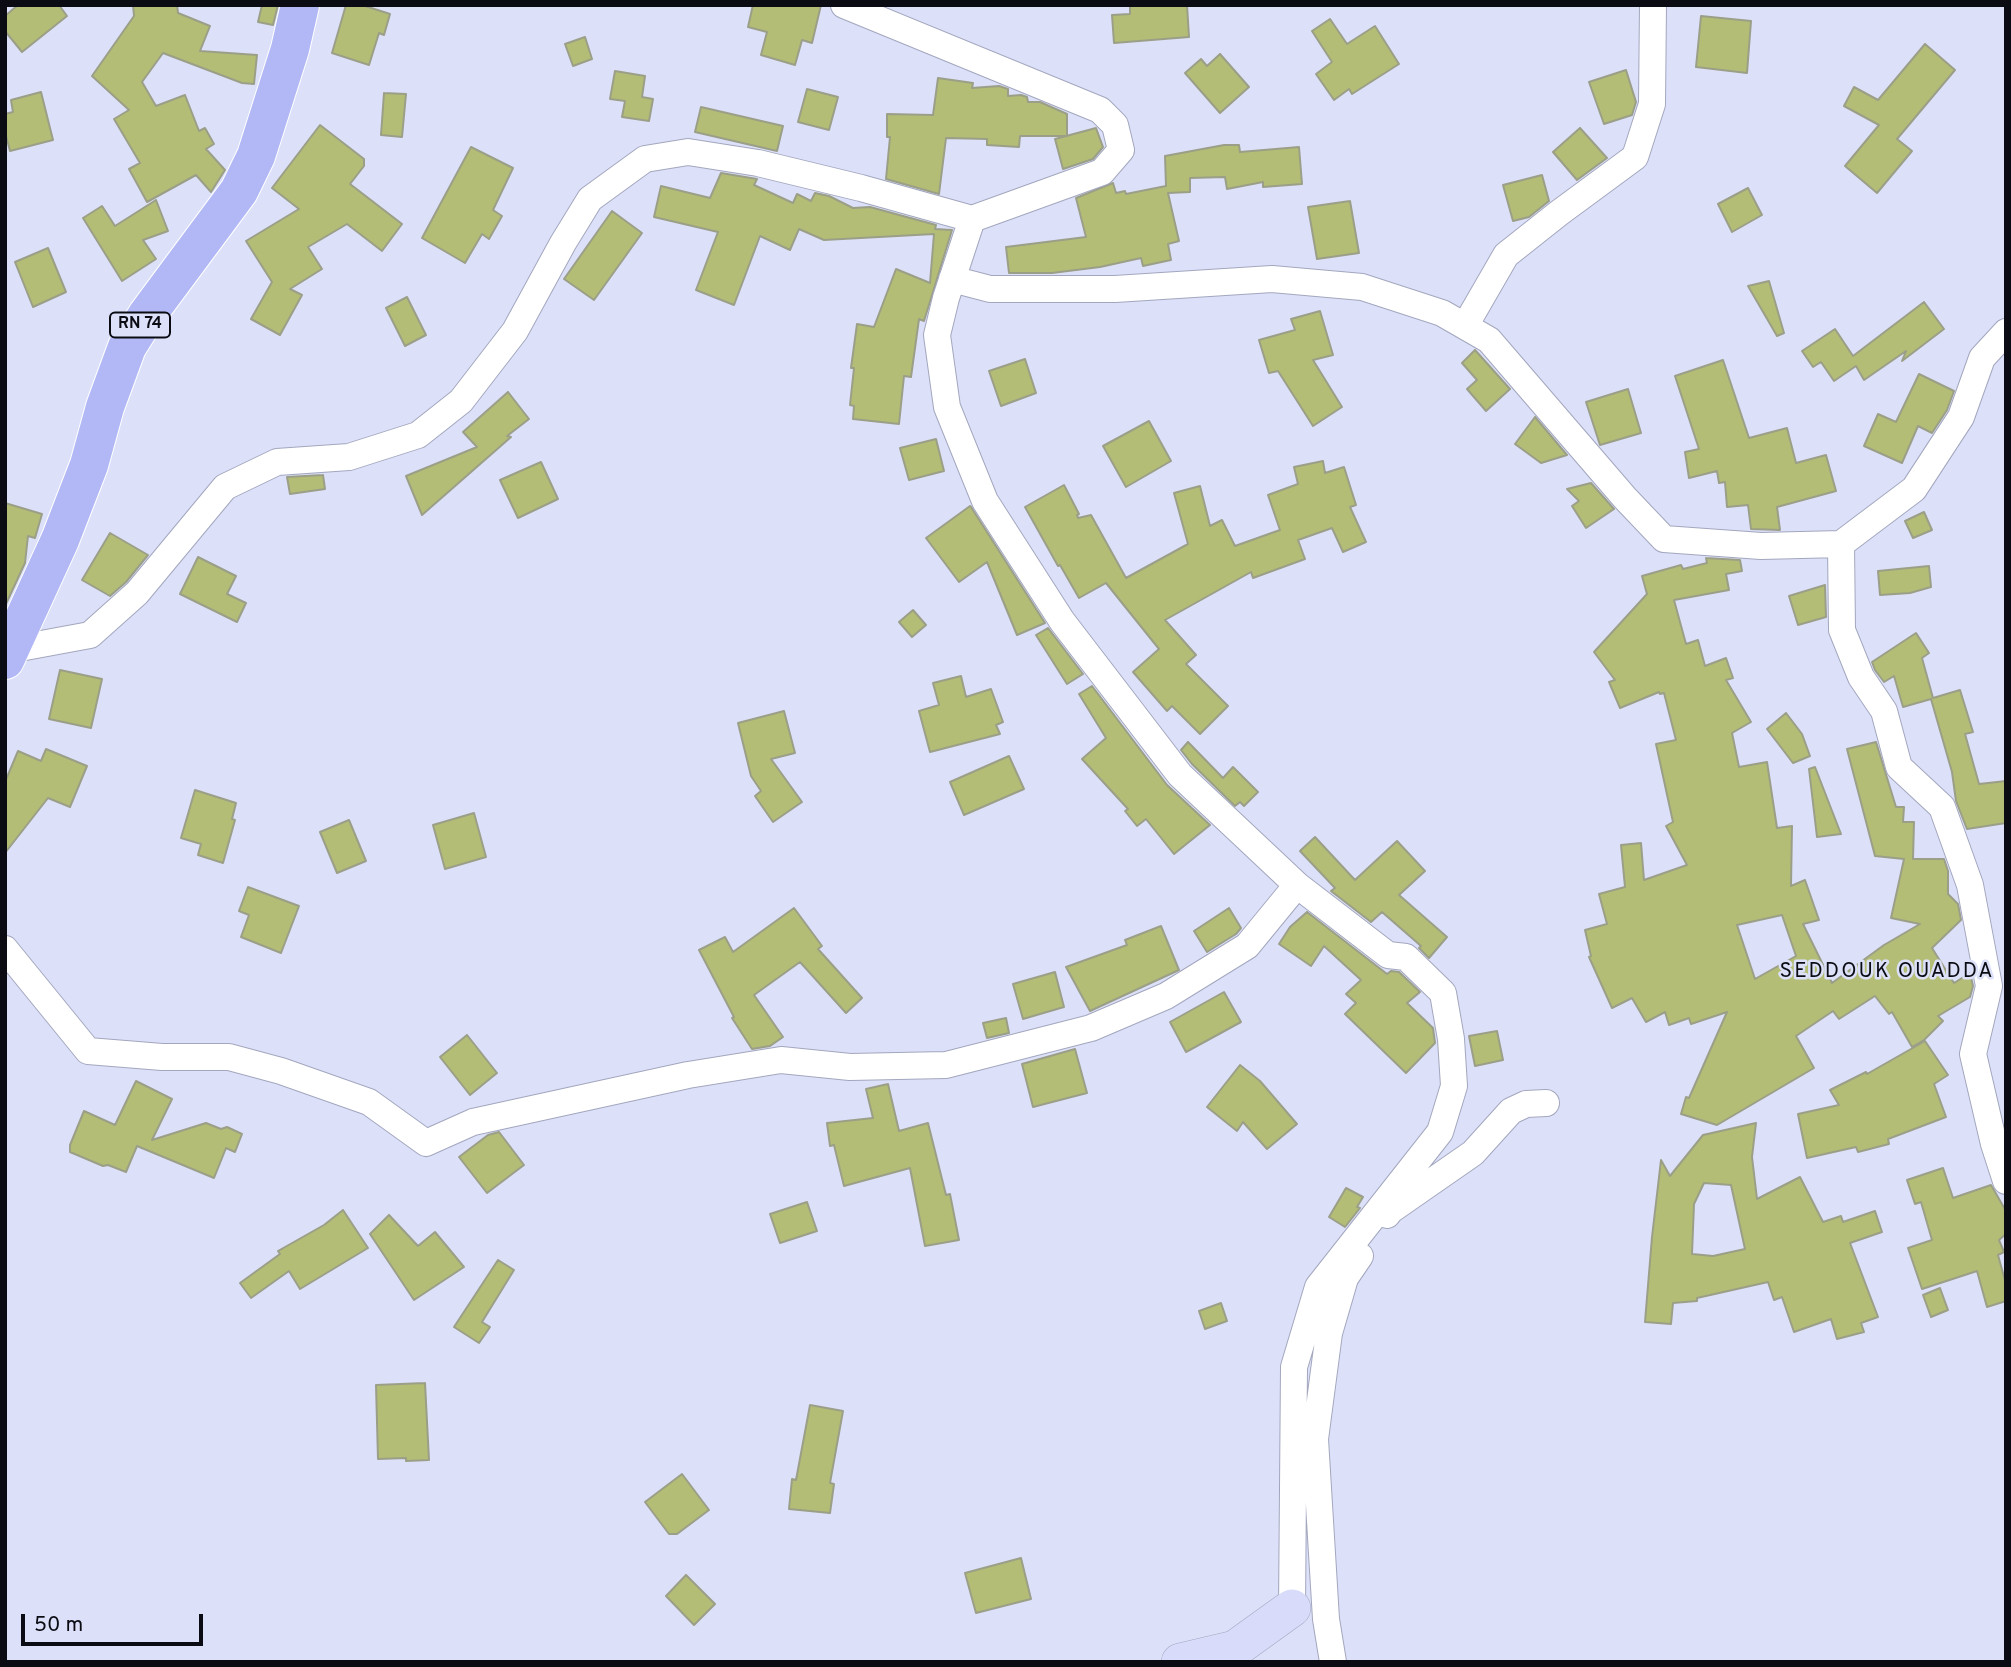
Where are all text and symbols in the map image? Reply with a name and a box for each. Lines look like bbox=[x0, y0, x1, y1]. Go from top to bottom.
road number: RN 74 bbox=[110, 312, 170, 338]
district label: SEDDOUK OUADDA bbox=[1781, 960, 1993, 986]
scale bar bbox=[24, 1600, 206, 1644]
text: 50 m bbox=[34, 1612, 83, 1639]

